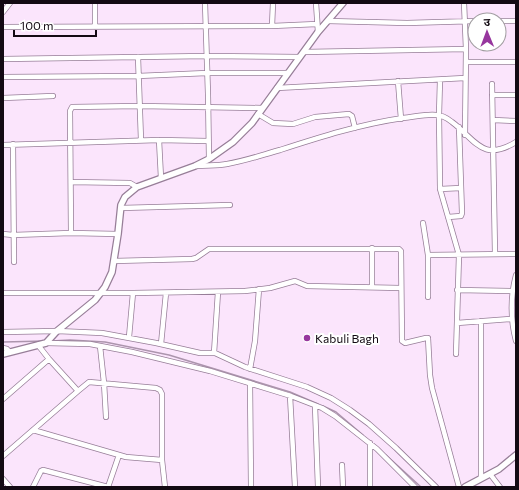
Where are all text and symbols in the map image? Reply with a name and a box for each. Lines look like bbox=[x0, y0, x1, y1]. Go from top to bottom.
scale bar bbox=[14, 12, 96, 38]
north arrow bbox=[467, 12, 507, 52]
text: उ bbox=[483, 15, 491, 28]
text: 100 m bbox=[20, 18, 54, 32]
place label: Kabuli Bagh bbox=[315, 331, 379, 345]
marker: Kabuli Bagh bbox=[302, 333, 312, 343]

